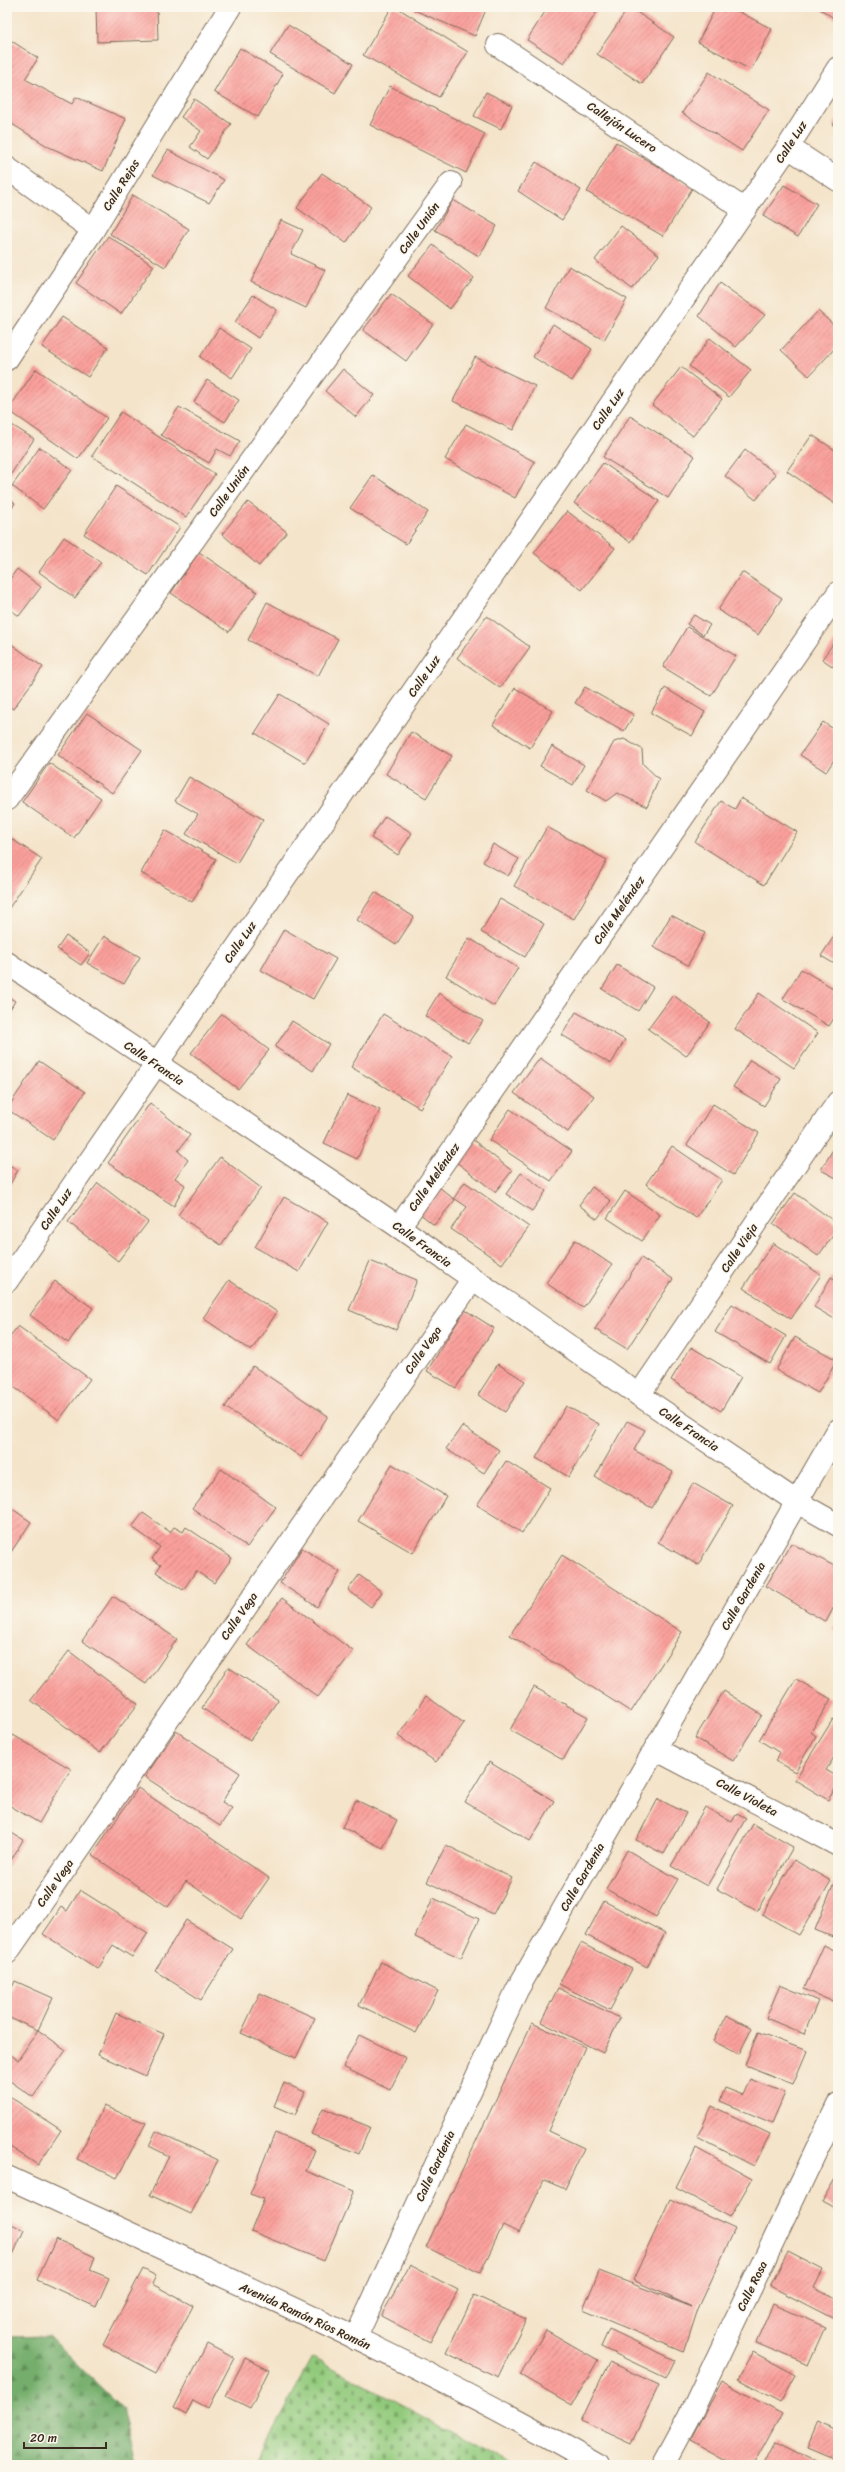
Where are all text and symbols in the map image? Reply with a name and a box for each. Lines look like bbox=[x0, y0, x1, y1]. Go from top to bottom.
street label: Callejón Lucero bbox=[582, 95, 662, 159]
street label: Calle Luz bbox=[769, 116, 813, 168]
street label: Calle Rejas bbox=[96, 154, 146, 215]
street label: Calle Unión bbox=[392, 197, 446, 259]
street label: Calle Luz bbox=[585, 383, 631, 435]
street label: Calle Unión bbox=[202, 460, 256, 522]
street label: Calle Luz bbox=[401, 650, 447, 702]
street label: Calle Meléndez bbox=[587, 871, 651, 949]
street label: Calle Luz bbox=[217, 916, 263, 968]
street label: Calle Francia bbox=[119, 1035, 190, 1092]
street label: Calle Meléndez bbox=[402, 1138, 466, 1216]
street label: Calle Luz bbox=[34, 1183, 79, 1235]
street label: Calle Francia bbox=[388, 1215, 457, 1274]
street label: Calle Vieja bbox=[714, 1218, 764, 1277]
street label: Calle Vega bbox=[398, 1321, 448, 1379]
street label: Calle Francia bbox=[654, 1401, 725, 1458]
street label: Calle Gardenia bbox=[714, 1557, 772, 1635]
street label: Calle Vega bbox=[214, 1587, 264, 1645]
street label: Calle Violeta bbox=[712, 1772, 782, 1822]
street label: Calle Gardenia bbox=[553, 1838, 611, 1916]
street label: Calle Vega bbox=[30, 1854, 80, 1912]
street label: Calle Gardenia bbox=[409, 2127, 461, 2205]
street label: Calle Rosa bbox=[730, 2257, 774, 2315]
street label: Avenida Ramón Ríos Román bbox=[235, 2275, 375, 2356]
scale bar bbox=[24, 2424, 106, 2450]
text: 20 m bbox=[30, 2427, 57, 2449]

